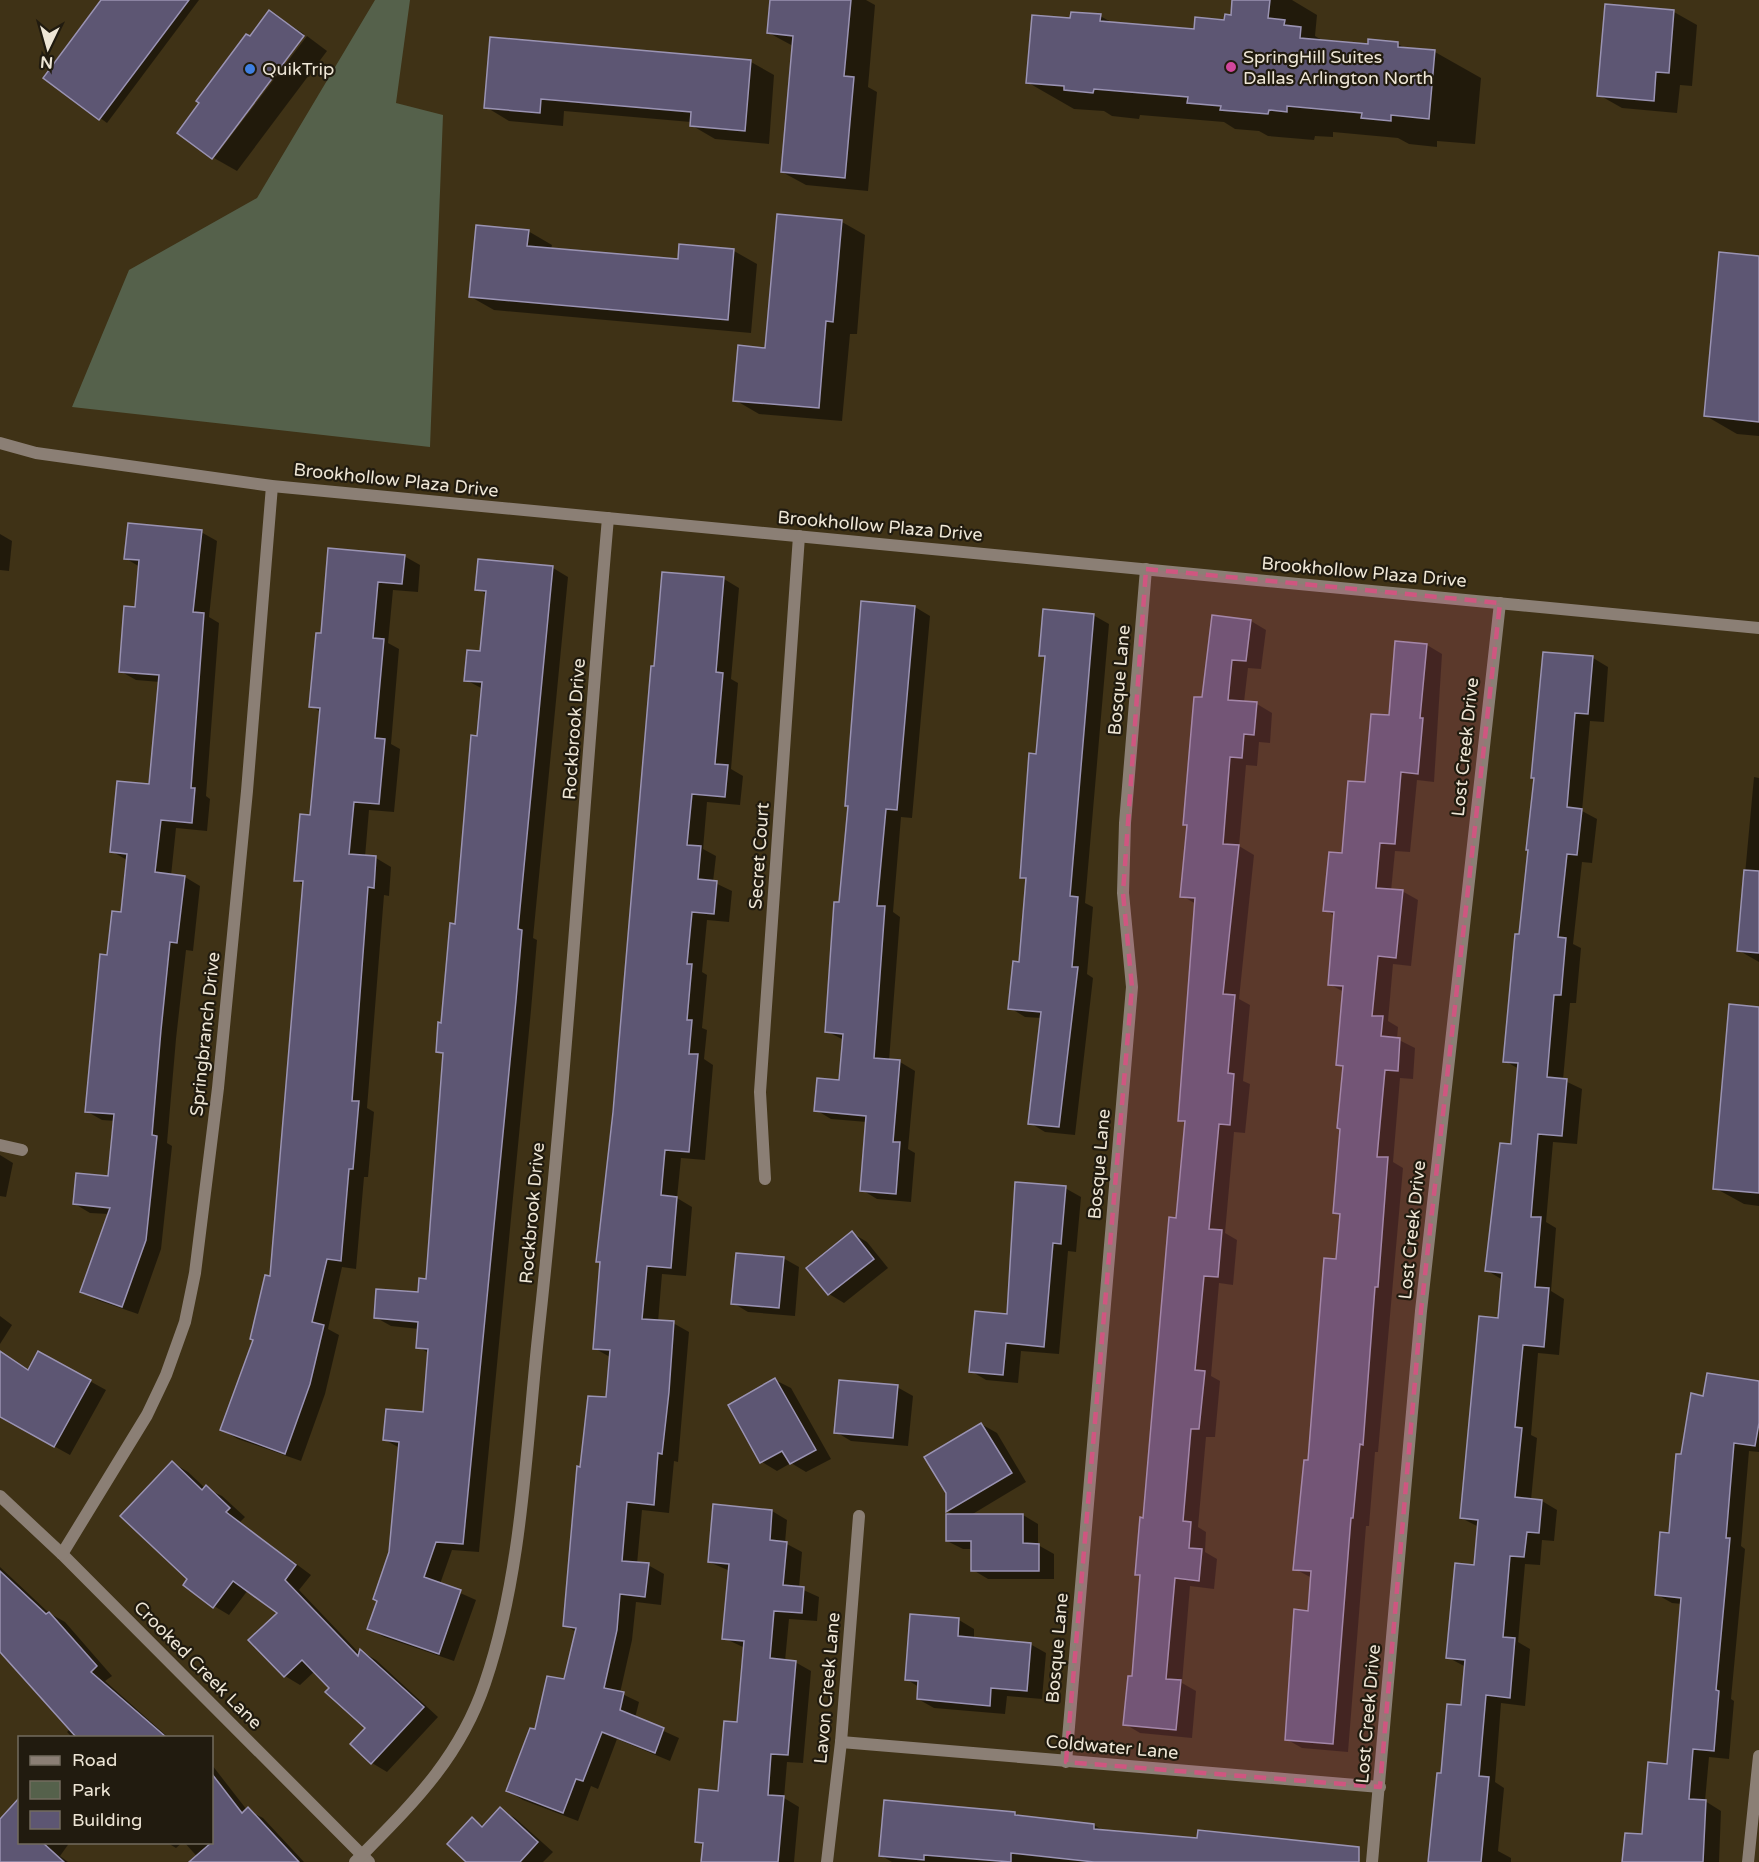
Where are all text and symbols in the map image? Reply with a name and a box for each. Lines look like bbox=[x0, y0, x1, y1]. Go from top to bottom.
north arrow bbox=[18, 18, 78, 78]
place label: SpringHill Suites Dallas Arlington North bbox=[1243, 46, 1434, 89]
text: N bbox=[40, 51, 54, 72]
place label: QuikTrip bbox=[262, 58, 334, 80]
marker: SpringHill Suites Dallas Arlington North bbox=[1224, 60, 1238, 74]
marker: QuikTrip bbox=[243, 62, 257, 76]
street label: Brookhollow Plaza Drive bbox=[292, 458, 500, 502]
street label: Brookhollow Plaza Drive bbox=[776, 506, 984, 546]
street label: Brookhollow Plaza Drive bbox=[1260, 552, 1468, 592]
street label: Bosque Lane bbox=[1103, 624, 1135, 736]
street label: Rockbrook Drive bbox=[558, 657, 590, 801]
street label: Lost Creek Drive bbox=[1447, 676, 1483, 818]
street label: Secret Court bbox=[744, 802, 774, 910]
street label: Springbranch Drive bbox=[185, 951, 225, 1117]
street label: Bosque Lane bbox=[1083, 1108, 1115, 1220]
street label: Rockbrook Drive bbox=[515, 1141, 549, 1285]
street label: Lost Creek Drive bbox=[1394, 1159, 1430, 1301]
street label: Bosque Lane bbox=[1041, 1592, 1073, 1704]
street label: Crooked Creek Lane bbox=[129, 1596, 267, 1734]
street label: Lavon Creek Lane bbox=[809, 1611, 845, 1765]
street label: Lost Creek Drive bbox=[1351, 1643, 1385, 1785]
street label: Coldwater Lane bbox=[1045, 1730, 1179, 1764]
legend bbox=[18, 1736, 213, 1844]
text: Road bbox=[72, 1749, 117, 1771]
text: Park bbox=[72, 1779, 111, 1801]
text: Building bbox=[72, 1809, 142, 1831]

